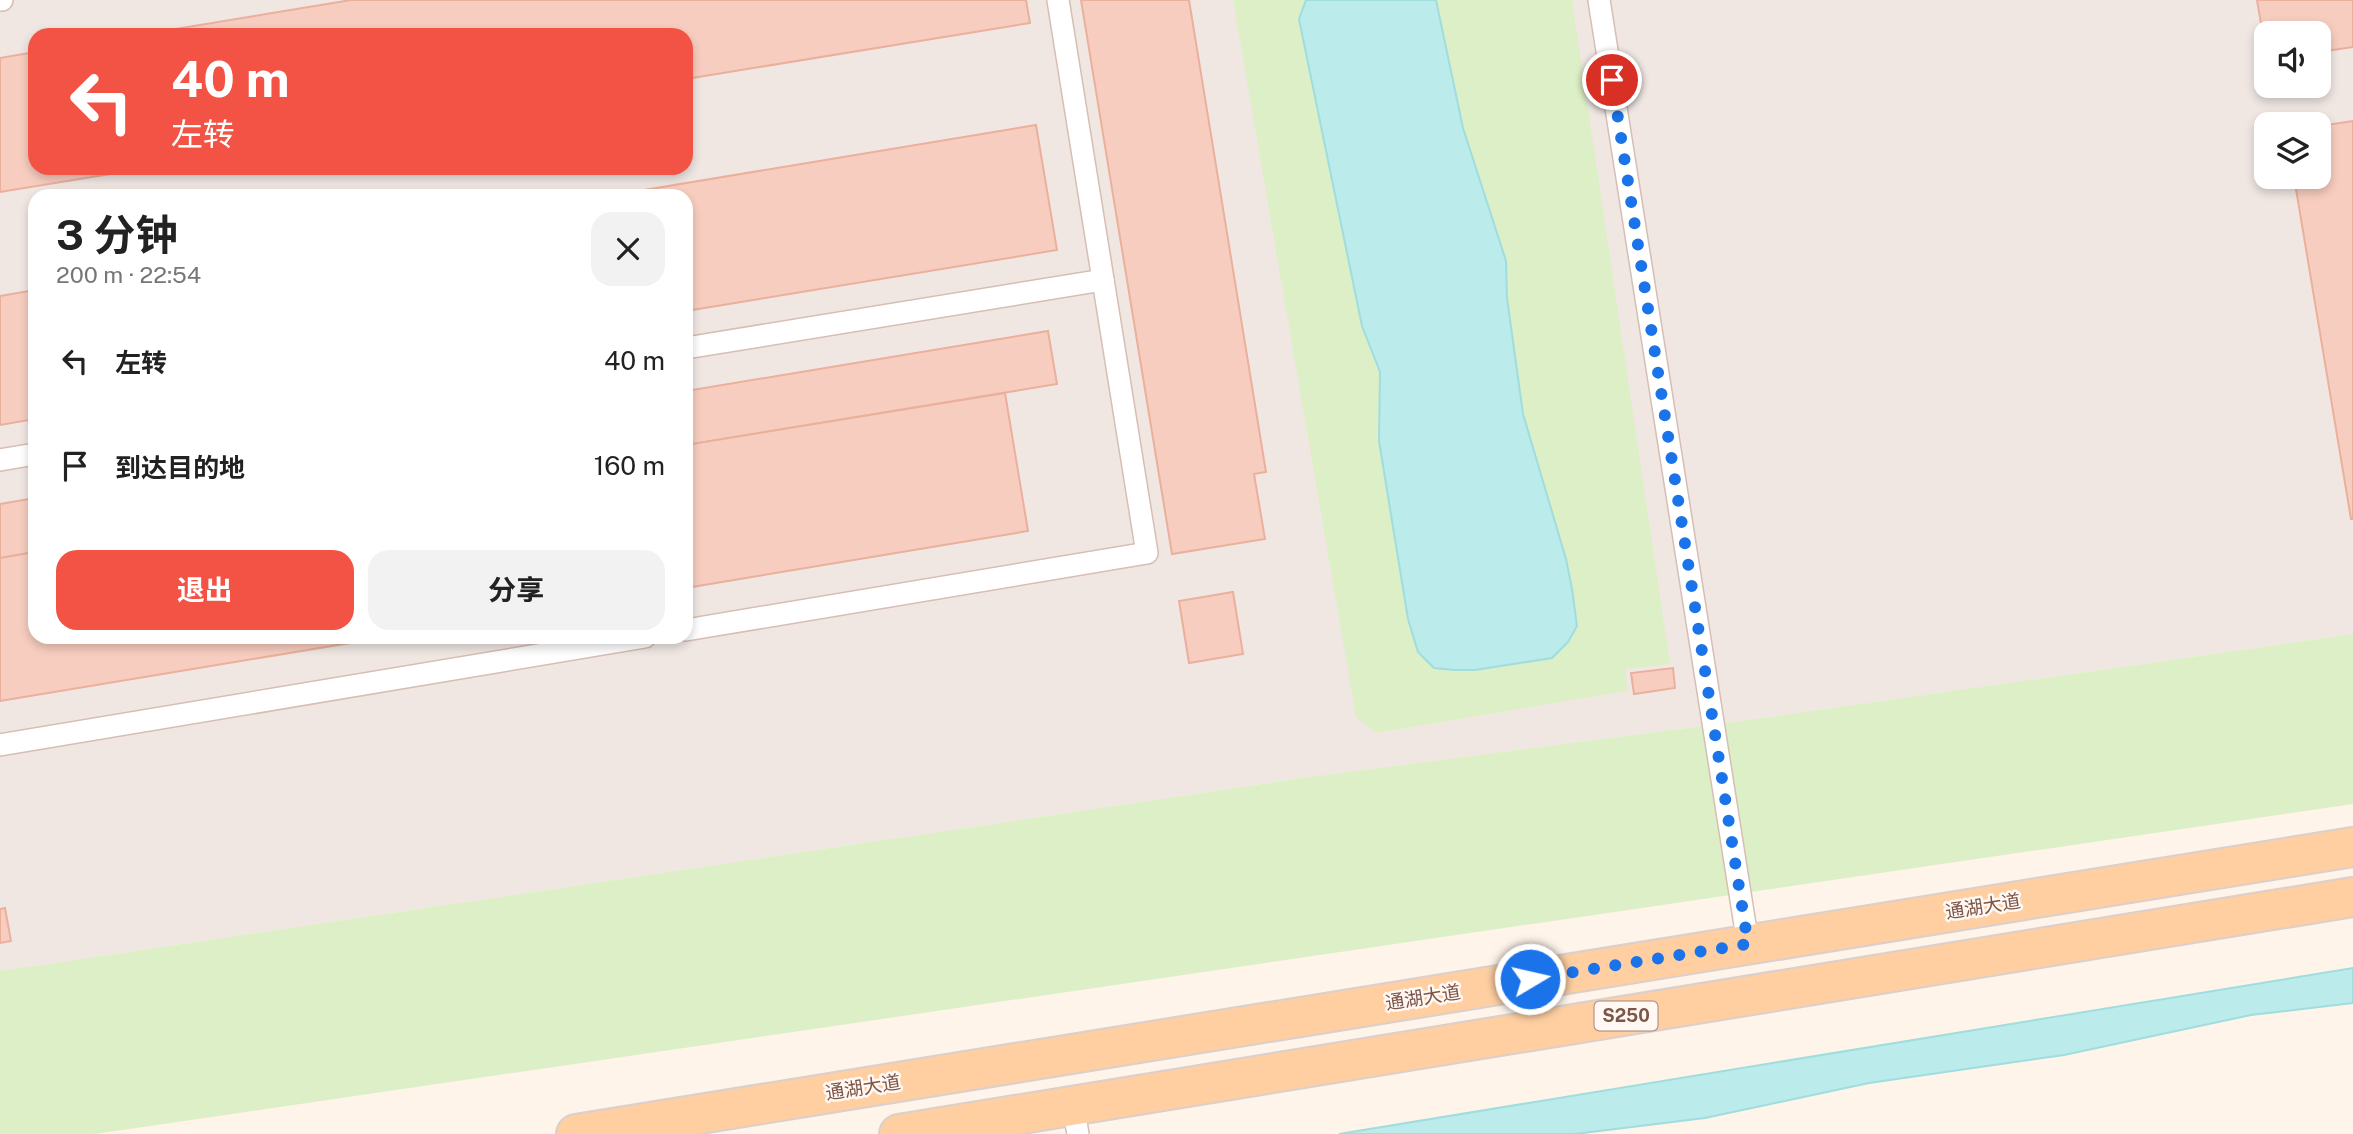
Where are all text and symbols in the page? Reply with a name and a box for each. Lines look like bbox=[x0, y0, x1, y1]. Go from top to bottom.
map controls bbox=[2254, 21, 2331, 189]
button: sound bbox=[2254, 21, 2331, 98]
text: 40 m bbox=[171, 50, 290, 108]
pin bbox=[1582, 50, 1642, 110]
icon: left bbox=[56, 56, 147, 147]
icon: arrive bbox=[1593, 61, 1631, 99]
button: layers bbox=[2254, 112, 2331, 189]
text: 左转 bbox=[171, 116, 235, 153]
text: 3 分钟 bbox=[56, 210, 177, 259]
button: close bbox=[591, 212, 665, 286]
text: 200 m · 22:54 bbox=[56, 261, 201, 288]
icon: left bbox=[56, 342, 94, 380]
text: 40 m bbox=[604, 345, 665, 376]
text: 左转 bbox=[115, 347, 167, 378]
icon: arrive bbox=[56, 447, 94, 485]
text: 160 m bbox=[594, 450, 665, 481]
text: 到达目的地 bbox=[115, 452, 245, 483]
button: 退出 bbox=[56, 550, 354, 630]
button: 分享 bbox=[368, 550, 665, 630]
street label: 通湖大道 bbox=[1944, 889, 2022, 923]
position arrow bbox=[1493, 942, 1567, 1016]
street label: 通湖大道 bbox=[1384, 980, 1462, 1014]
road number: S250 bbox=[1594, 1001, 1658, 1030]
street label: 通湖大道 bbox=[824, 1070, 902, 1104]

